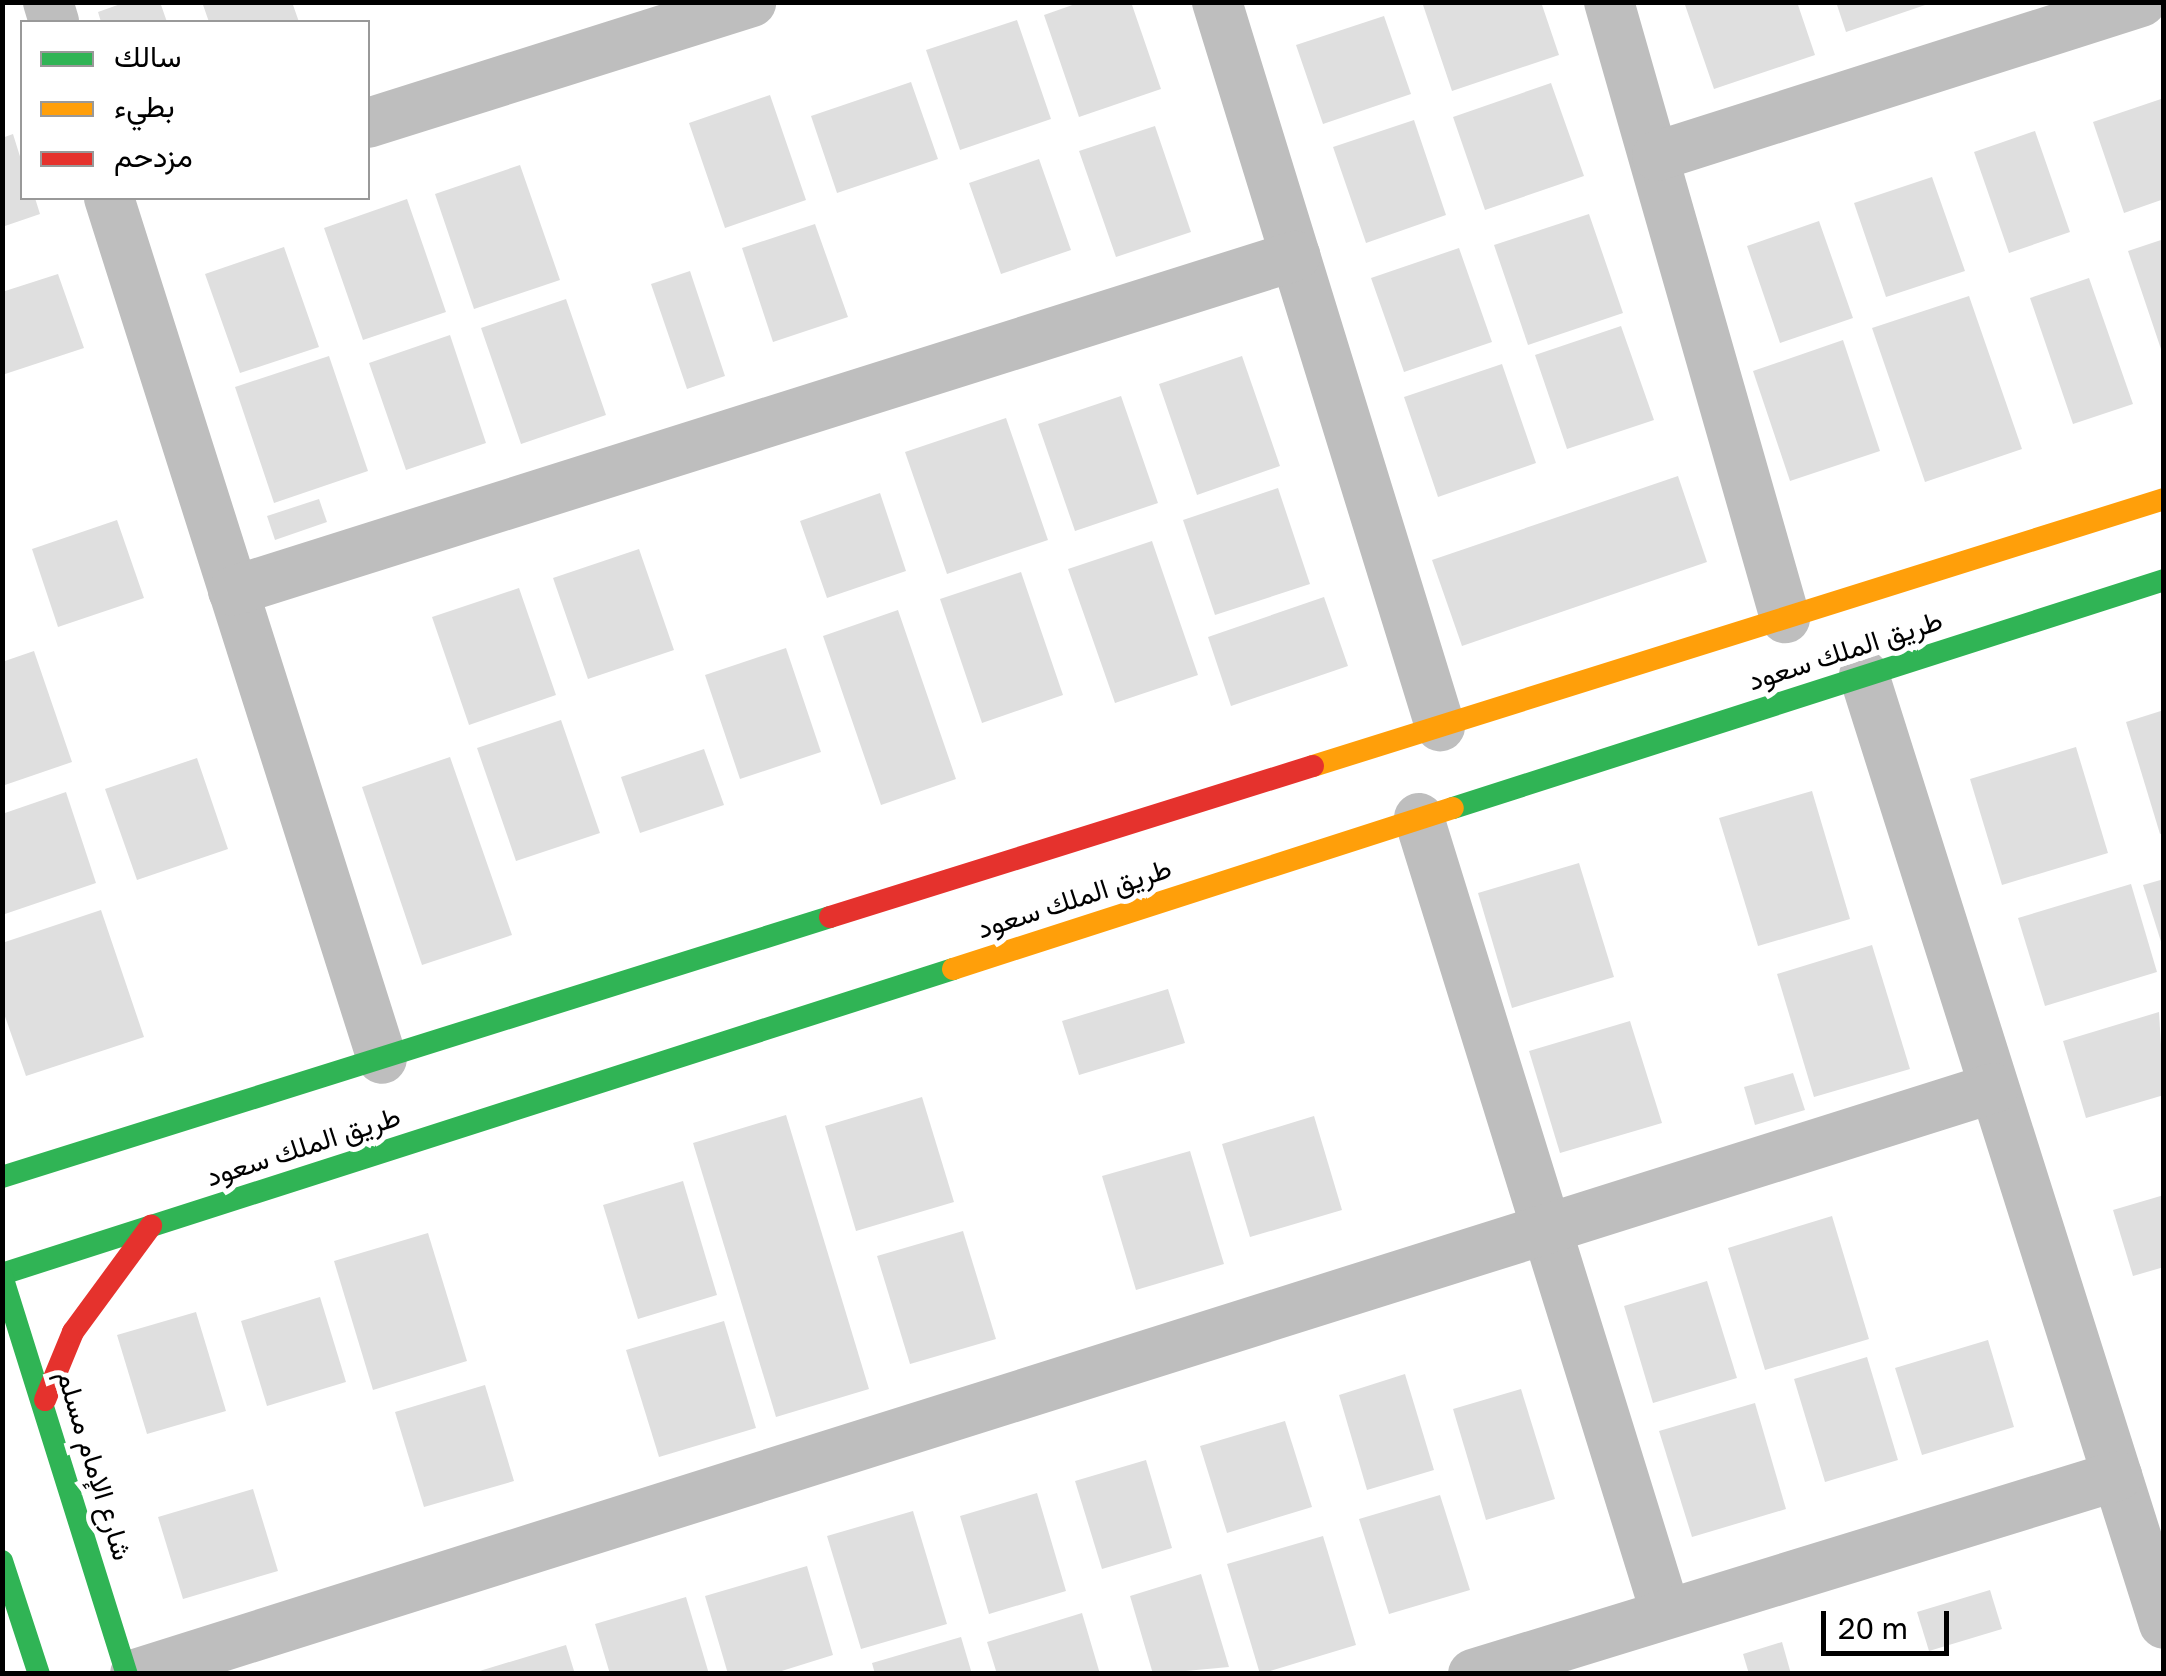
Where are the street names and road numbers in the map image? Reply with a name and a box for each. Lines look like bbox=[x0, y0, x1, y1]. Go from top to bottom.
street label: طريق الملك سعود bbox=[1744, 603, 1946, 697]
street label: طريق الملك سعود bbox=[973, 851, 1175, 945]
street label: طريق الملك سعود bbox=[202, 1099, 404, 1193]
street label: شارع الإمام مسلم bbox=[50, 1366, 140, 1564]

